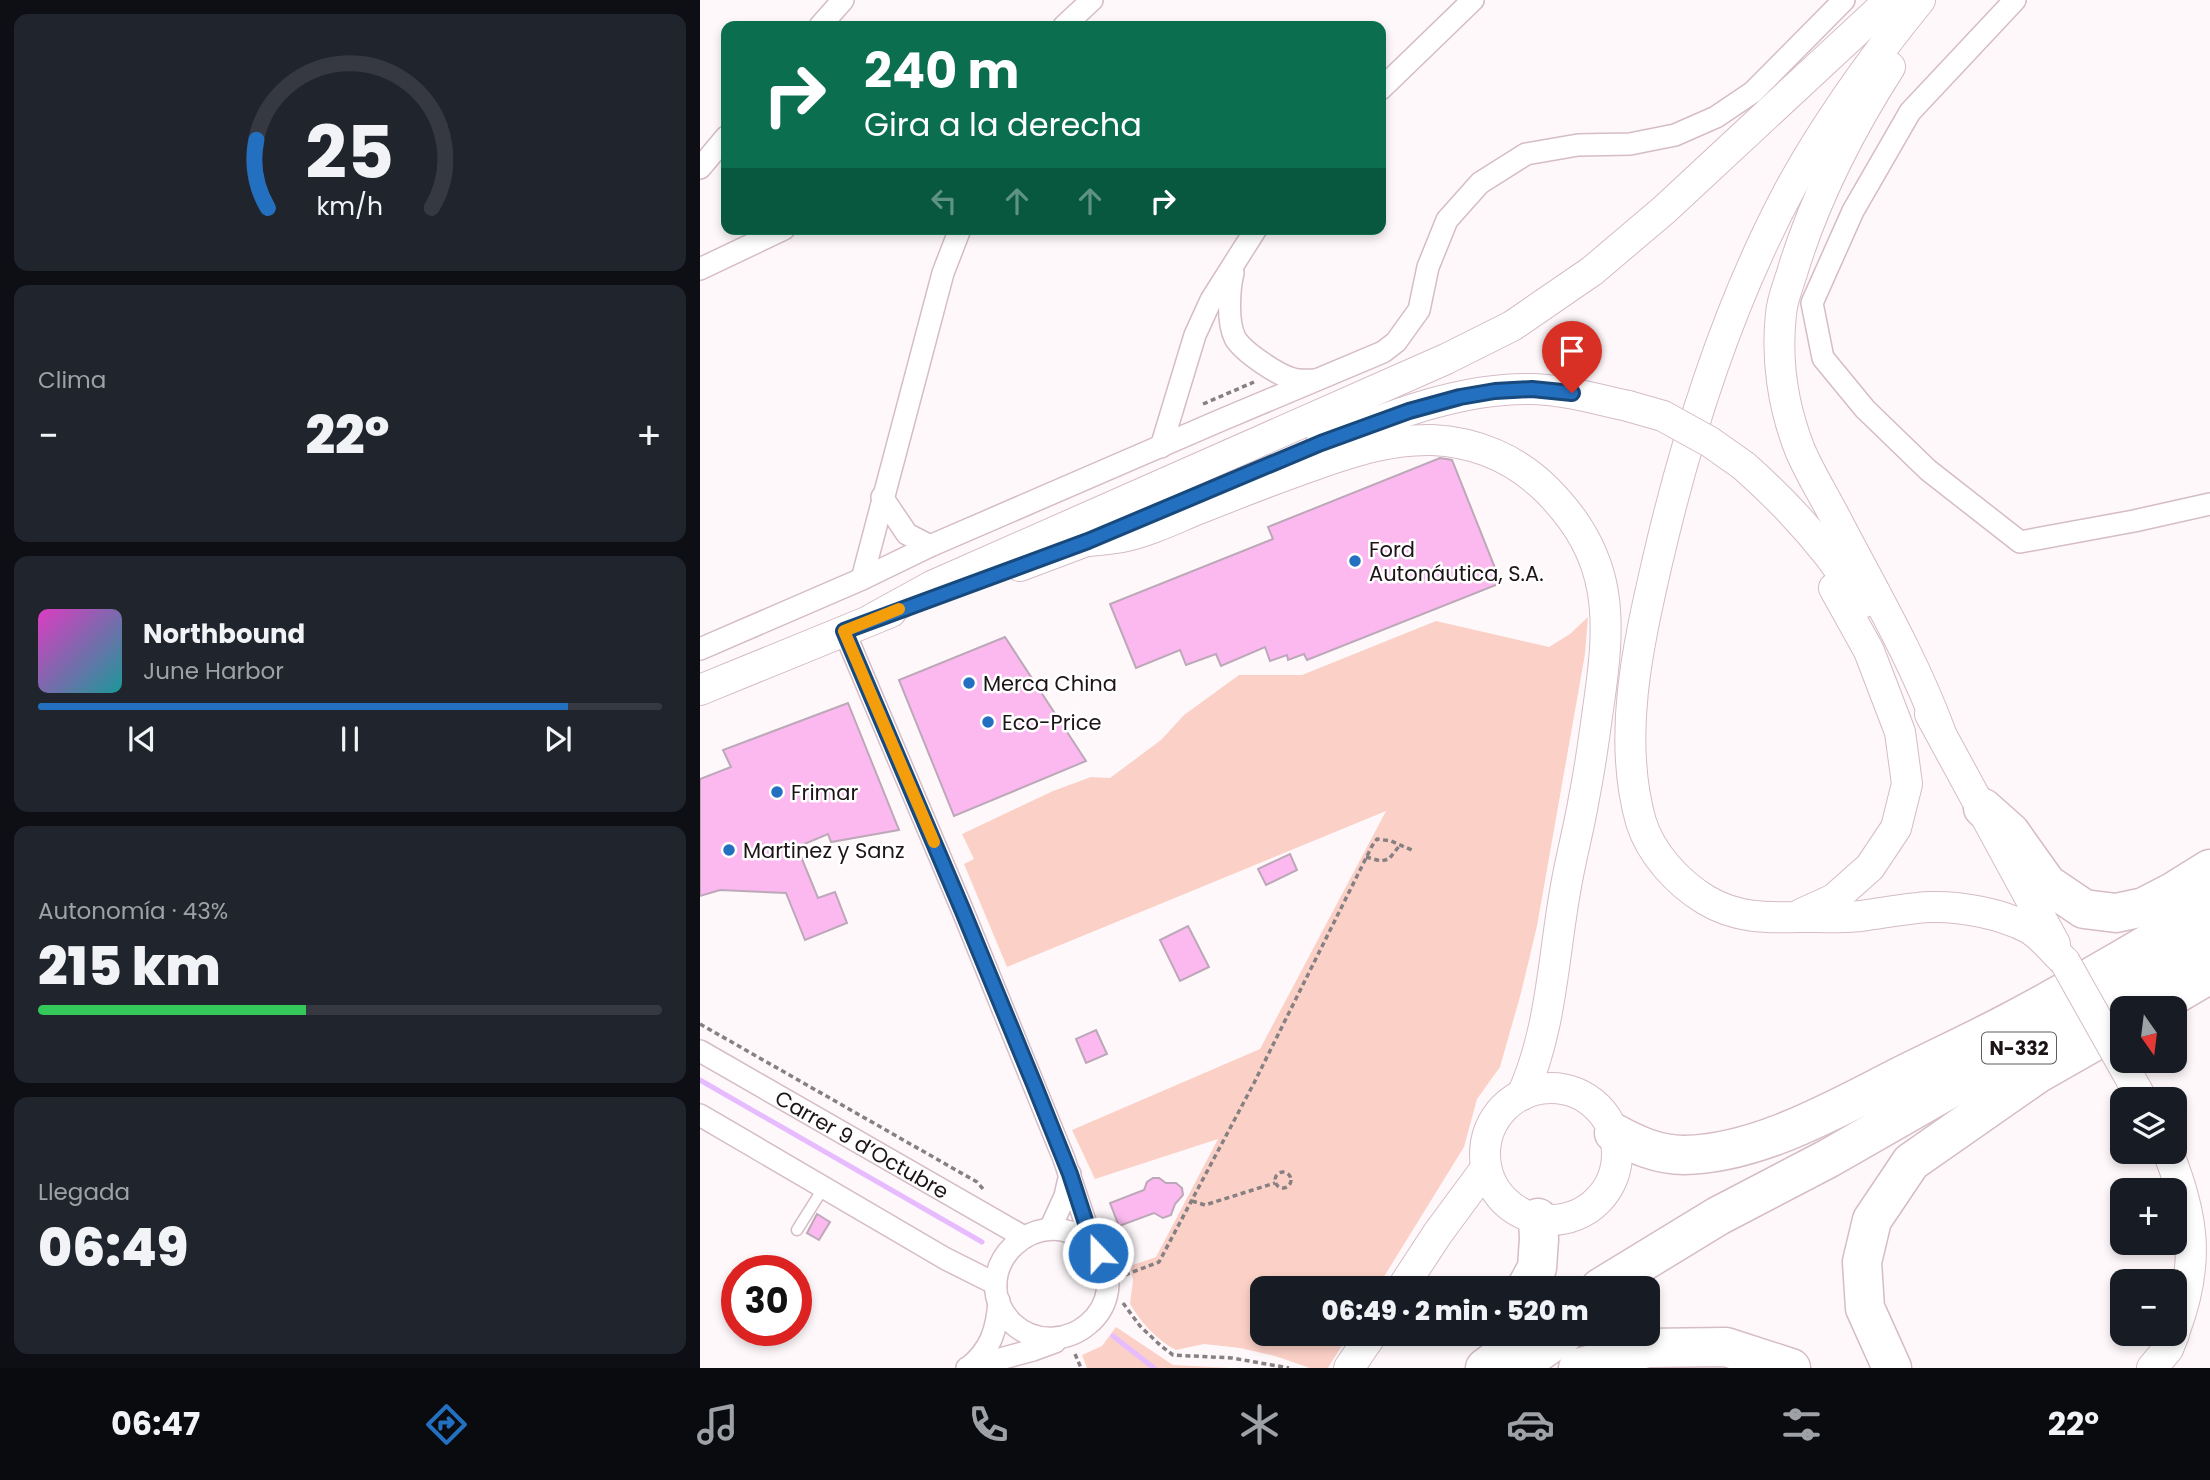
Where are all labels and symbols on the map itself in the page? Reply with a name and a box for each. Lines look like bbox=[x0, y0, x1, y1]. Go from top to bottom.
pin bbox=[1542, 321, 1602, 393]
place label: Ford Autonáutica, S.A. bbox=[1369, 535, 1544, 588]
marker: Ford Autonáutica, S.A. bbox=[1347, 553, 1363, 569]
place label: Merca China bbox=[983, 669, 1117, 698]
marker: Merca China bbox=[961, 675, 977, 691]
place label: Eco-Price bbox=[1002, 708, 1101, 737]
marker: Eco-Price bbox=[980, 714, 996, 730]
place label: Frimar bbox=[791, 778, 858, 807]
marker: Frimar bbox=[769, 784, 785, 800]
place label: Martinez y Sanz bbox=[743, 836, 905, 865]
marker: Martinez y Sanz bbox=[721, 842, 737, 858]
north arrow bbox=[2110, 996, 2188, 1073]
road number: N-332 bbox=[1982, 1032, 2056, 1064]
street label: Carrer 9 d’Octubre bbox=[770, 1083, 954, 1205]
position arrow bbox=[1061, 1216, 1135, 1290]
speed limit sign: 30 bbox=[721, 1255, 812, 1346]

